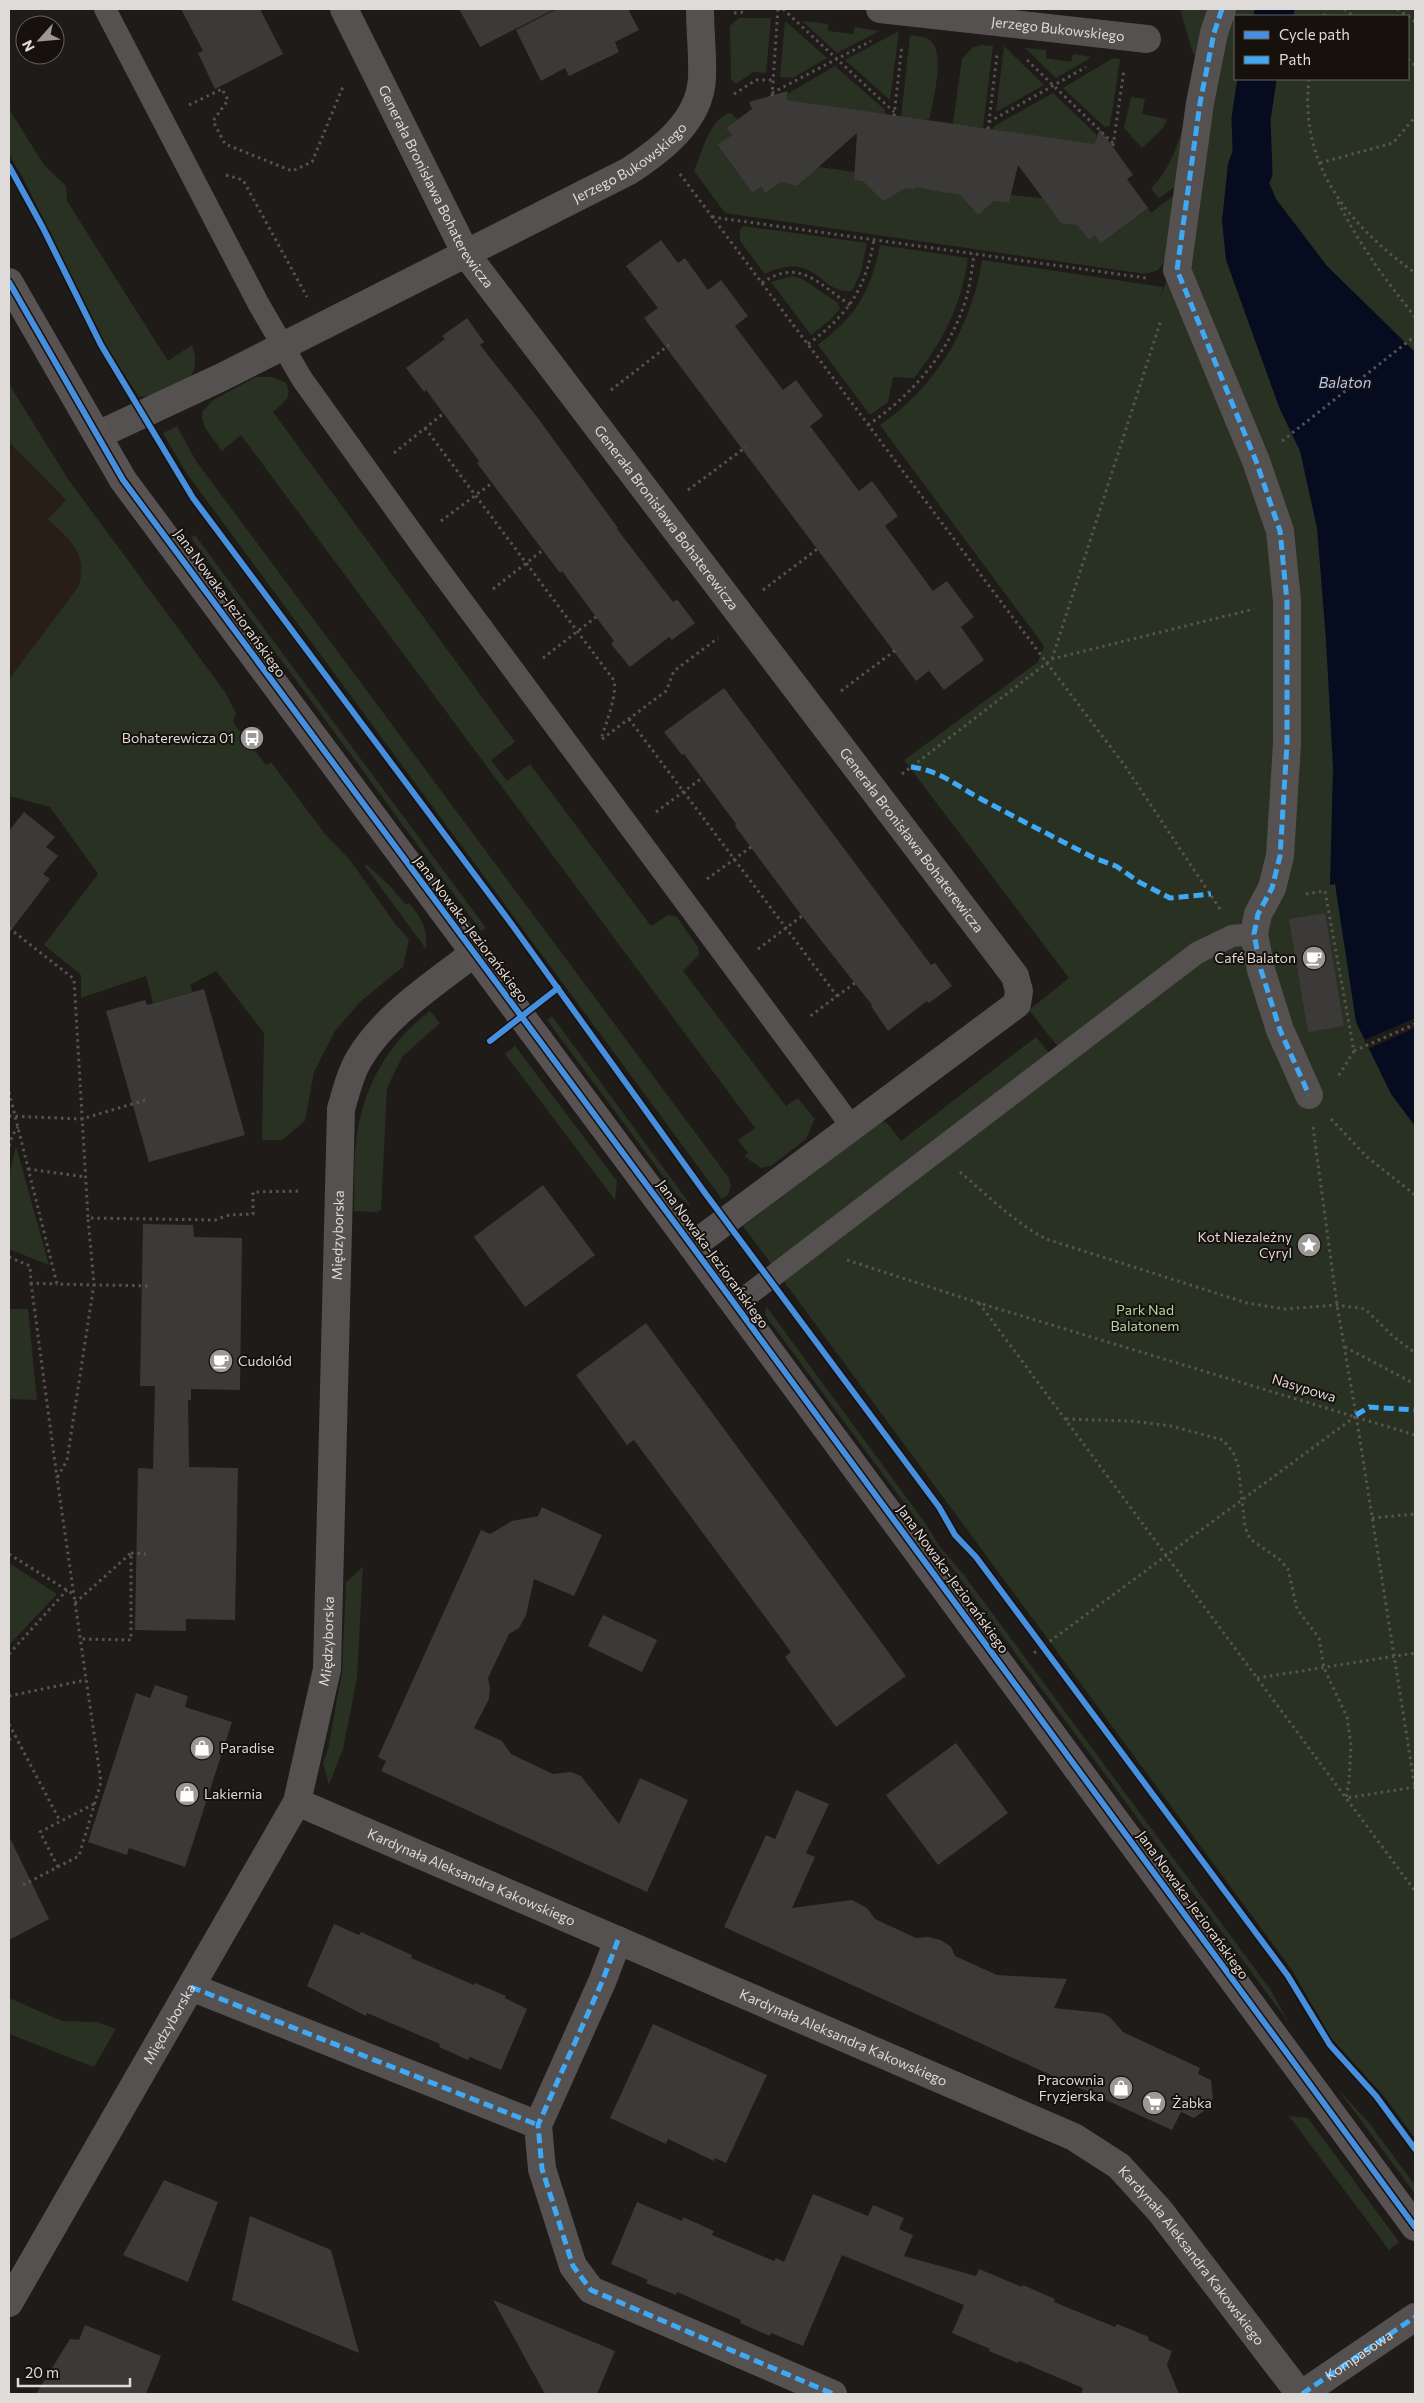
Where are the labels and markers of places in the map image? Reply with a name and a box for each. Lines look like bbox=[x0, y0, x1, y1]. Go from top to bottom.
bus stop icon: Bohaterewicza 01 bbox=[239, 725, 265, 751]
place label: Bohaterewicza 01 bbox=[122, 729, 234, 746]
cafe icon: Café Balaton bbox=[1301, 945, 1327, 971]
place label: Café Balaton bbox=[1215, 949, 1296, 966]
place label: Kot Niezależny Cyryl bbox=[1198, 1228, 1292, 1261]
place icon: Kot Niezależny Cyryl bbox=[1296, 1232, 1322, 1258]
cafe icon: Cudolód bbox=[208, 1348, 234, 1374]
place label: Cudolód bbox=[238, 1352, 292, 1369]
shop icon: Paradise bbox=[189, 1735, 215, 1761]
place label: Paradise bbox=[220, 1739, 274, 1756]
shop icon: Lakiernia bbox=[174, 1781, 200, 1807]
place label: Lakiernia bbox=[204, 1785, 262, 1802]
place label: Pracownia Fryzjerska bbox=[1037, 2071, 1104, 2104]
shop icon: Pracownia Fryzjerska bbox=[1108, 2075, 1134, 2101]
supermarket icon: Żabka bbox=[1141, 2090, 1167, 2116]
place label: Żabka bbox=[1172, 2094, 1212, 2111]

